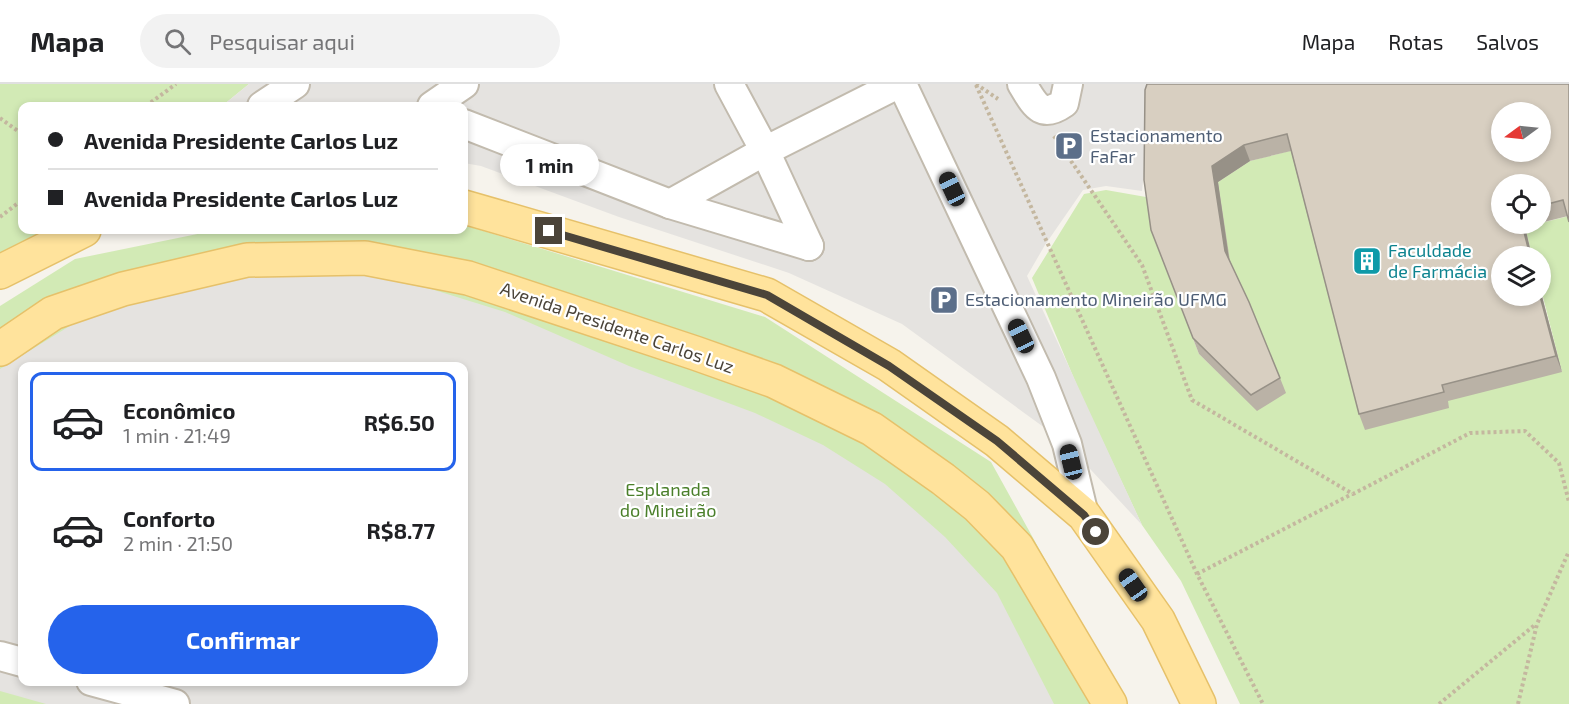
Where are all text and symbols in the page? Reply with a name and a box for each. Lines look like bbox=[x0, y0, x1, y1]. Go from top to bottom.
search box bbox=[140, 14, 560, 68]
text: Mapa bbox=[30, 24, 104, 58]
icon: search bbox=[161, 25, 194, 58]
text: Pesquisar aqui bbox=[209, 28, 355, 54]
text: Mapa bbox=[1302, 29, 1355, 54]
text: Rotas bbox=[1388, 29, 1443, 54]
text: Salvos bbox=[1476, 29, 1539, 54]
north arrow bbox=[1491, 102, 1551, 162]
map controls bbox=[1491, 102, 1551, 306]
place label: Estacionamento FaFar bbox=[1090, 124, 1223, 167]
text: Avenida Presidente Carlos Luz bbox=[84, 127, 398, 153]
parking icon: Estacionamento FaFar bbox=[1053, 130, 1085, 162]
callout: 1 min bbox=[500, 144, 598, 186]
text: 1 min bbox=[525, 153, 574, 177]
car bbox=[936, 169, 968, 209]
button: locate bbox=[1491, 174, 1551, 234]
text: Avenida Presidente Carlos Luz bbox=[84, 185, 398, 211]
route end bbox=[535, 217, 562, 244]
place label: Faculdade de Farmácia bbox=[1388, 239, 1487, 282]
building icon: Faculdade de Farmácia bbox=[1351, 245, 1383, 277]
button: layers bbox=[1491, 246, 1551, 306]
street label: Avenida Presidente Carlos Luz bbox=[498, 277, 737, 377]
parking icon: Estacionamento Mineirão UFMG bbox=[928, 284, 960, 316]
place label: Estacionamento Mineirão UFMG bbox=[965, 288, 1227, 310]
car bbox=[1005, 316, 1037, 356]
icon: car bbox=[51, 395, 105, 449]
text: Econômico bbox=[123, 397, 235, 423]
text: R$6.50 bbox=[364, 409, 435, 435]
text: 1 min · 21:49 bbox=[123, 423, 231, 447]
car bbox=[1058, 442, 1084, 482]
park label: Esplanada do Mineirão bbox=[620, 478, 716, 521]
icon: car bbox=[51, 503, 105, 557]
text: Conforto bbox=[123, 505, 215, 531]
text: R$8.77 bbox=[366, 517, 435, 543]
route start bbox=[1082, 518, 1109, 545]
text: 2 min · 21:50 bbox=[123, 531, 233, 555]
car bbox=[1115, 565, 1151, 605]
button: Confirmar bbox=[48, 605, 438, 674]

